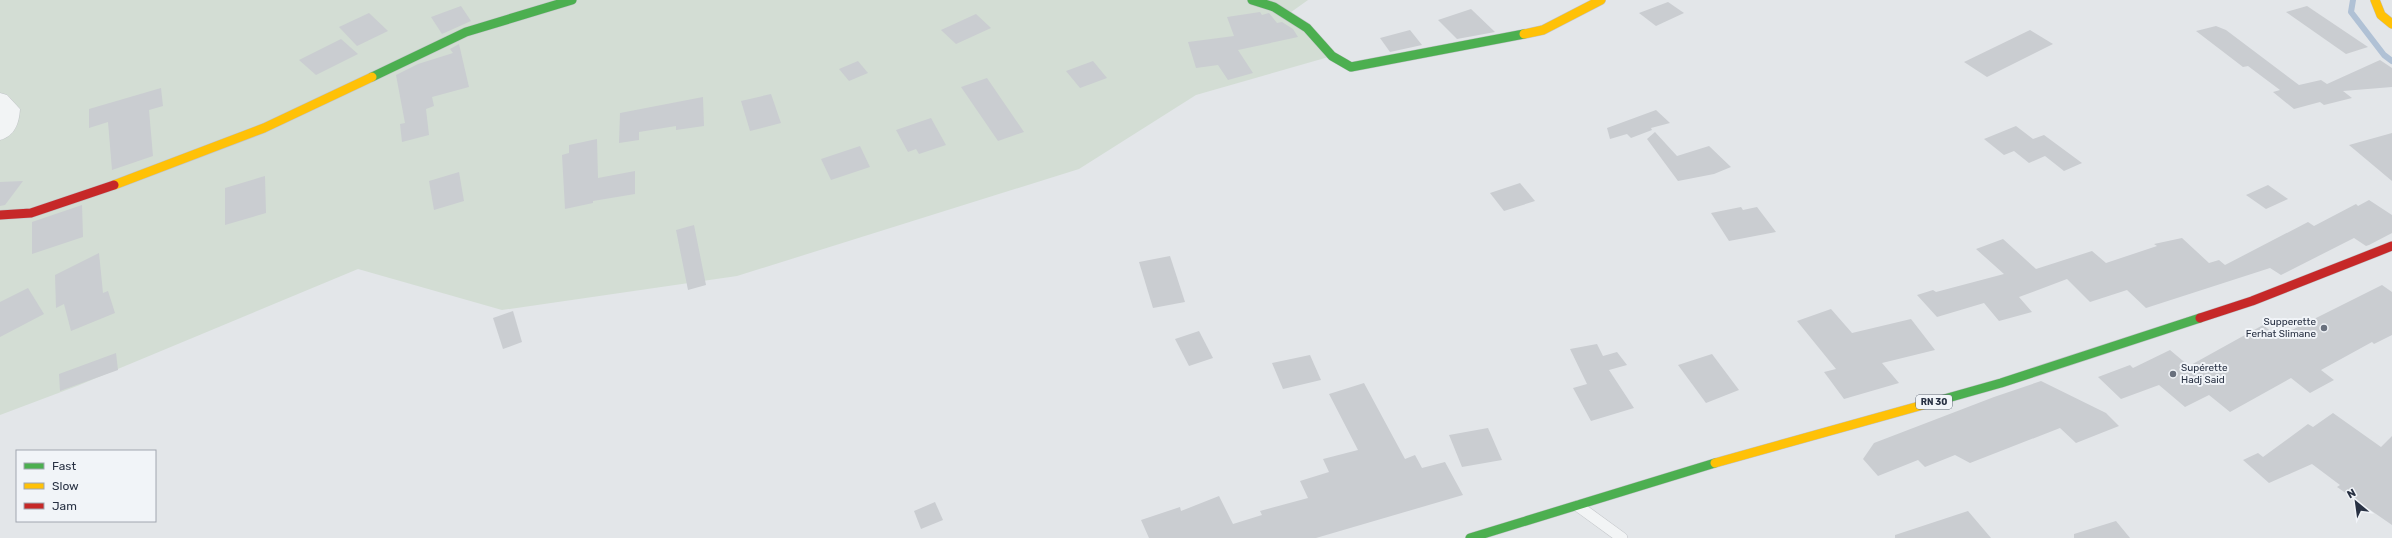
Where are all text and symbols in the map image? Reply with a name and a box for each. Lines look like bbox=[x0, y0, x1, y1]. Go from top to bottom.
place label: Supperette Ferhat Slimane bbox=[2246, 316, 2316, 340]
marker: Supperette Ferhat Slimane bbox=[2319, 323, 2329, 333]
place label: Supérette Hadj Said bbox=[2181, 362, 2228, 386]
marker: Supérette Hadj Said bbox=[2168, 369, 2178, 379]
road number: RN 30 bbox=[1916, 395, 1952, 409]
legend bbox=[16, 450, 156, 522]
text: Fast bbox=[52, 459, 76, 473]
text: Slow bbox=[52, 479, 79, 493]
north arrow bbox=[2336, 482, 2376, 522]
text: N bbox=[2345, 486, 2358, 501]
text: Jam bbox=[52, 499, 77, 513]

